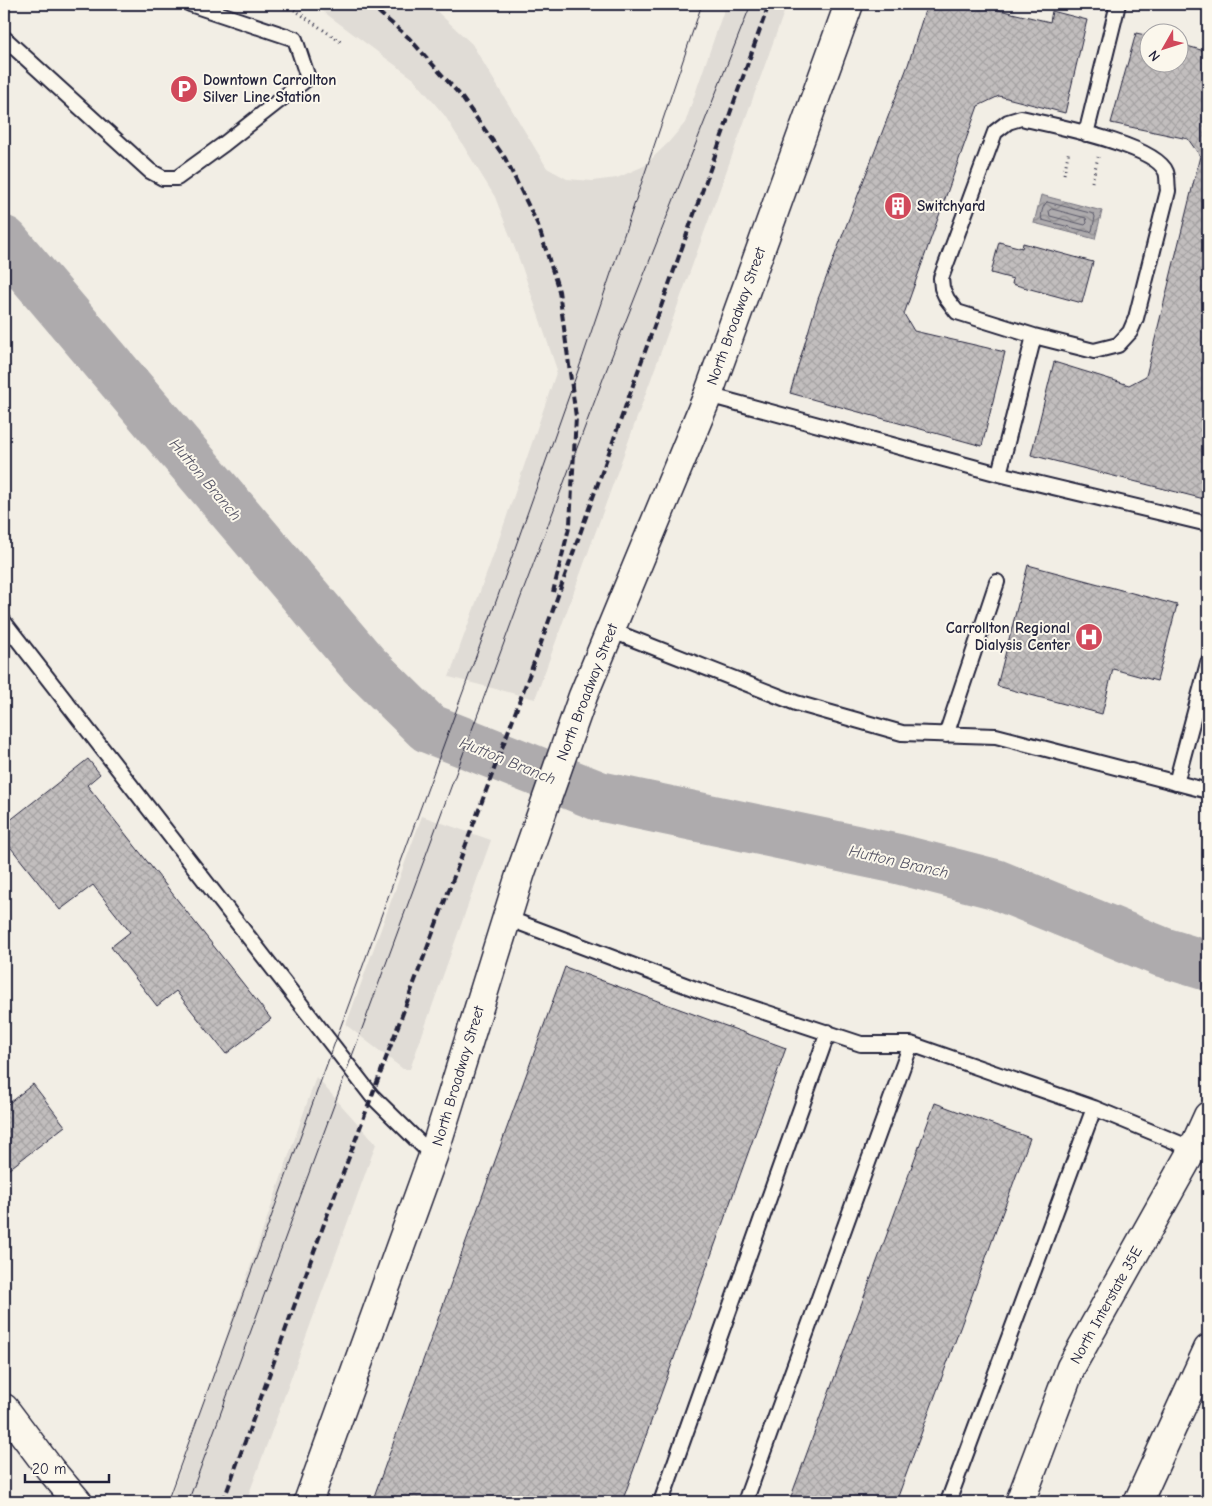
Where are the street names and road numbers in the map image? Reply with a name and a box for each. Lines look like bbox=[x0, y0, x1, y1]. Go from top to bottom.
street label: North Broadway Street bbox=[703, 244, 770, 387]
street label: North Broadway Street bbox=[553, 620, 622, 763]
street label: North Broadway Street bbox=[428, 1003, 488, 1148]
street label: North Interstate 35E bbox=[1066, 1243, 1146, 1367]

